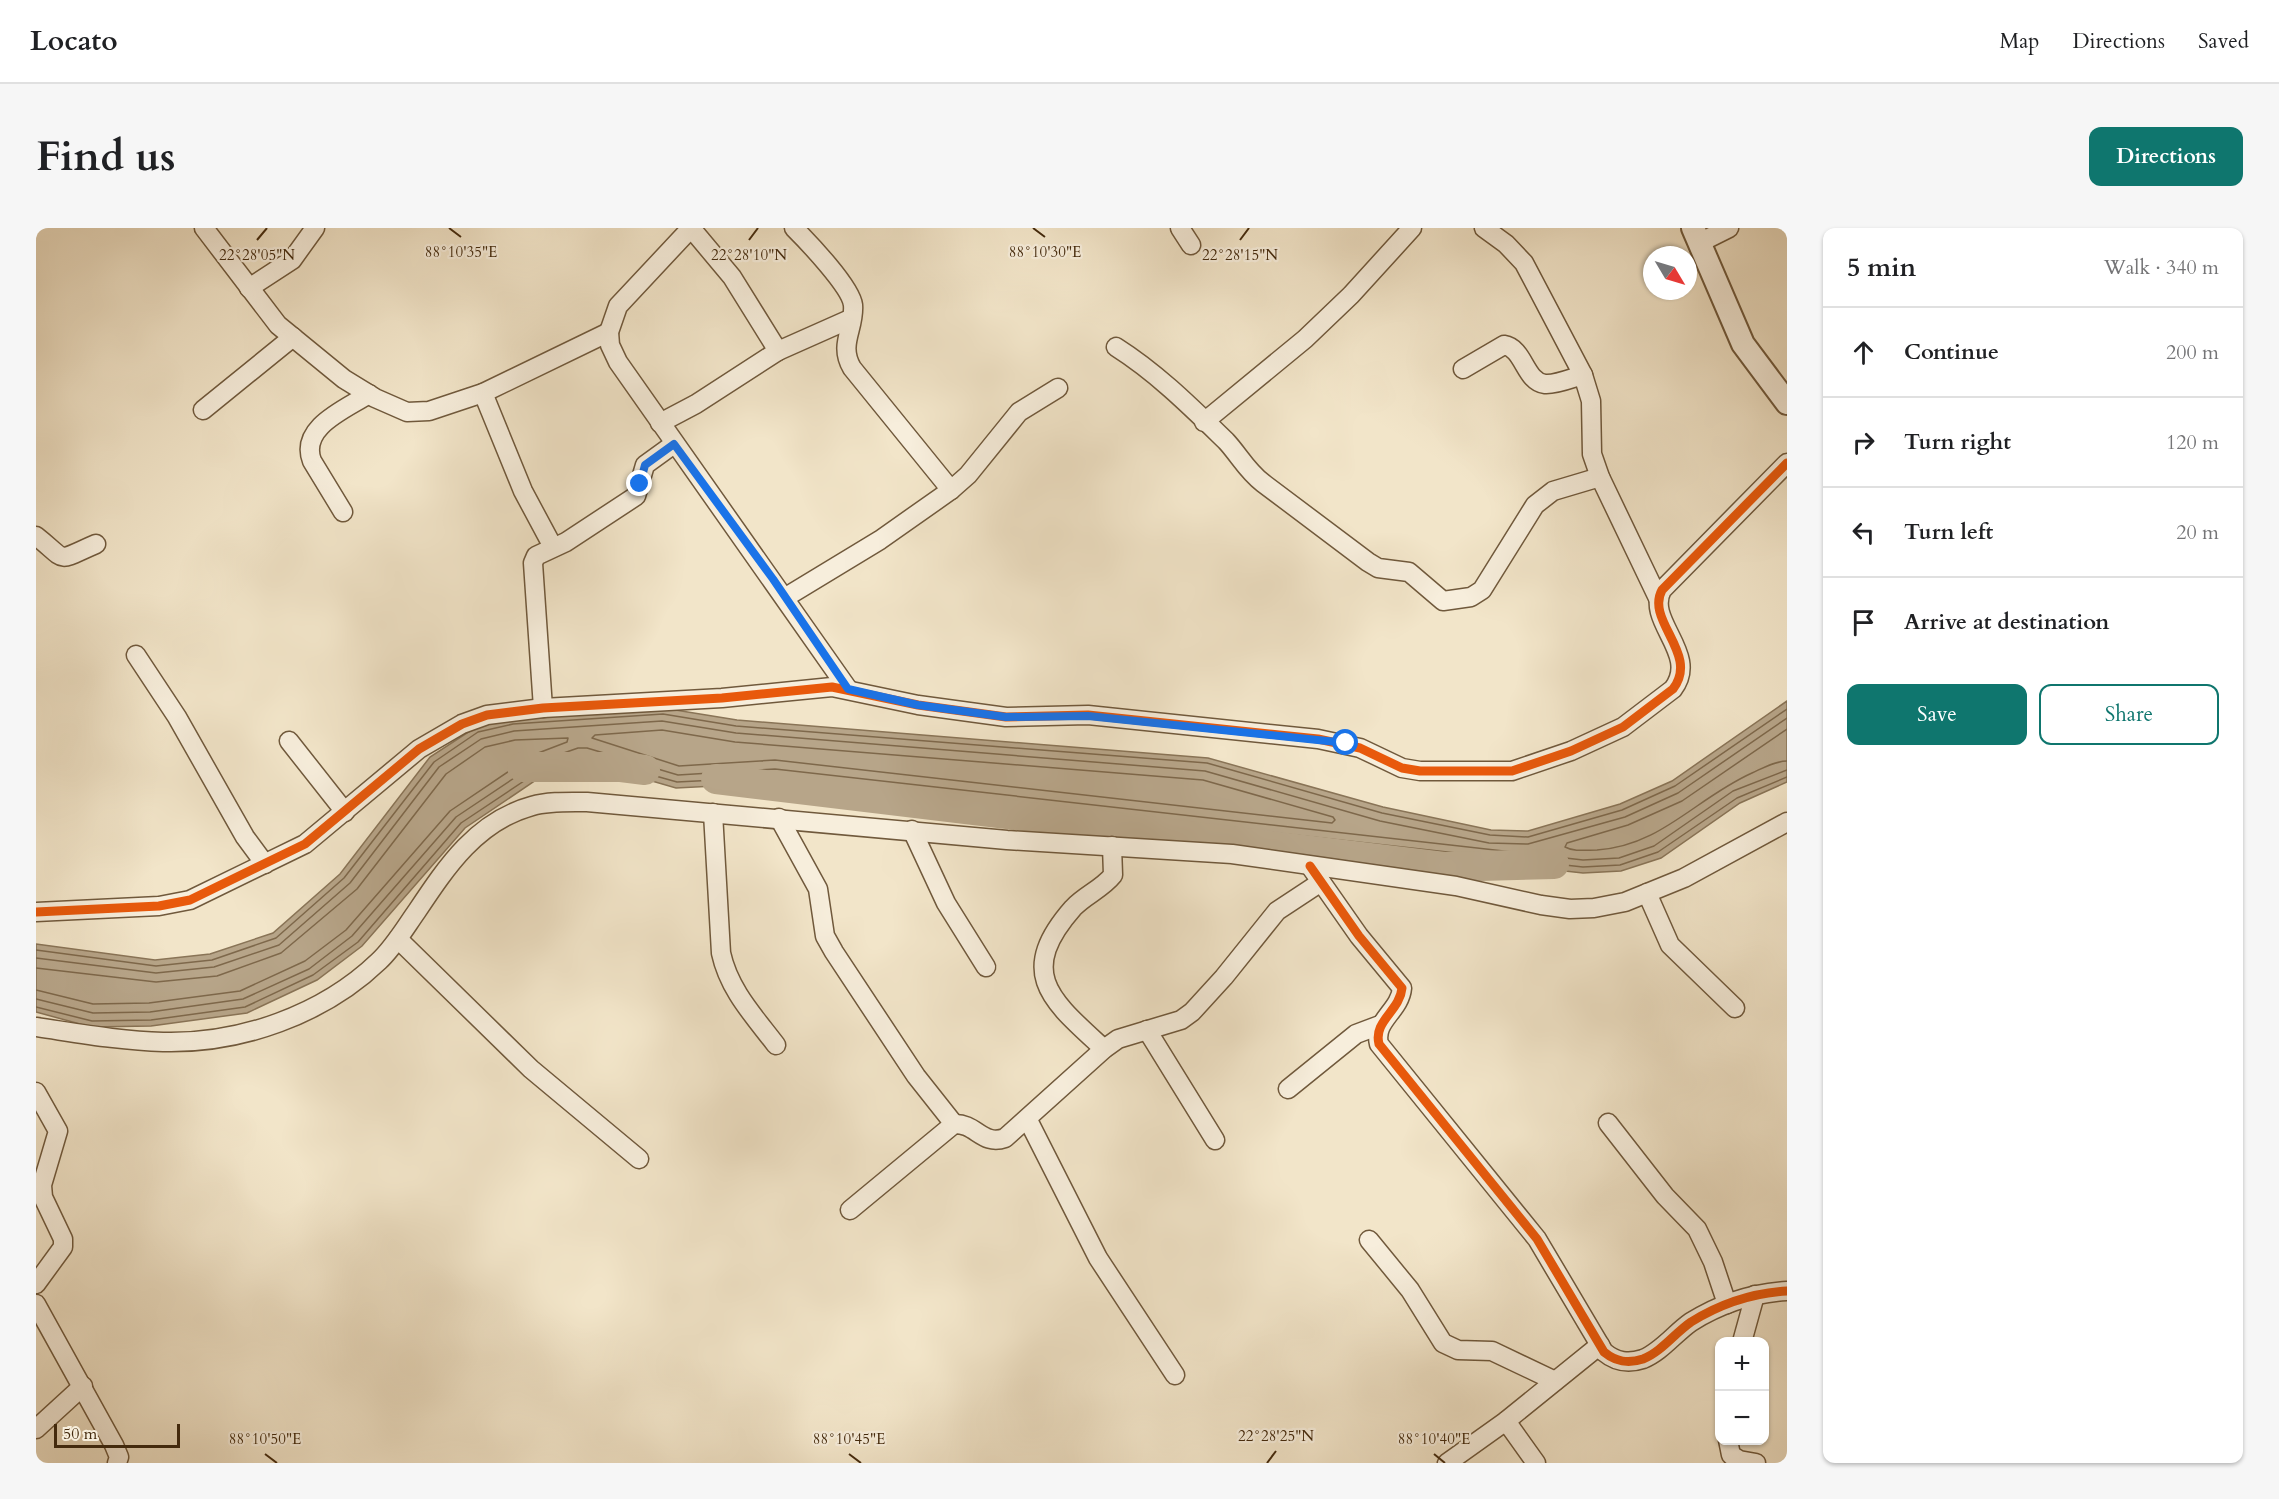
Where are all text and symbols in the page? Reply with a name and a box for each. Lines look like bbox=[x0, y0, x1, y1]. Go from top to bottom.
text: Locato bbox=[30, 22, 118, 60]
text: Map bbox=[1999, 27, 2039, 56]
text: Directions bbox=[2072, 27, 2165, 56]
text: Saved bbox=[2198, 27, 2249, 56]
button: Directions bbox=[2089, 127, 2243, 186]
text: Find us bbox=[36, 128, 176, 185]
text: 88°10'35"E bbox=[425, 242, 497, 262]
text: 88°10'30"E bbox=[1009, 242, 1081, 262]
text: 22°28'05"N bbox=[219, 245, 295, 265]
text: 22°28'10"N bbox=[711, 245, 787, 265]
text: 22°28'15"N bbox=[1202, 245, 1278, 265]
north arrow bbox=[1643, 246, 1697, 300]
text: 5 min bbox=[1847, 250, 1916, 285]
text: Walk · 340 m bbox=[2104, 254, 2219, 281]
icon: ahead bbox=[1847, 336, 1880, 369]
text: Continue bbox=[1904, 337, 1999, 367]
text: 200 m bbox=[2166, 339, 2219, 366]
icon: right bbox=[1847, 426, 1880, 459]
text: Turn right bbox=[1904, 427, 2011, 457]
text: 120 m bbox=[2166, 429, 2219, 456]
route end bbox=[626, 470, 652, 496]
icon: left bbox=[1847, 516, 1880, 549]
text: Turn left bbox=[1904, 517, 1993, 547]
text: 20 m bbox=[2176, 519, 2219, 546]
icon: arrive bbox=[1847, 606, 1880, 639]
text: Arrive at destination bbox=[1904, 607, 2109, 637]
button: Save bbox=[1847, 684, 2027, 745]
button: Share bbox=[2039, 684, 2219, 745]
route start bbox=[1332, 729, 1358, 755]
map controls bbox=[1715, 1337, 1769, 1445]
button: + bbox=[1715, 1337, 1769, 1391]
button: − bbox=[1715, 1391, 1769, 1445]
scale bar bbox=[54, 1421, 180, 1448]
text: 50 m bbox=[63, 1423, 97, 1445]
text: 22°28'25"N bbox=[1238, 1426, 1314, 1446]
text: 88°10'50"E bbox=[229, 1429, 301, 1449]
text: 88°10'45"E bbox=[813, 1429, 885, 1449]
text: 88°10'40"E bbox=[1398, 1429, 1470, 1449]

